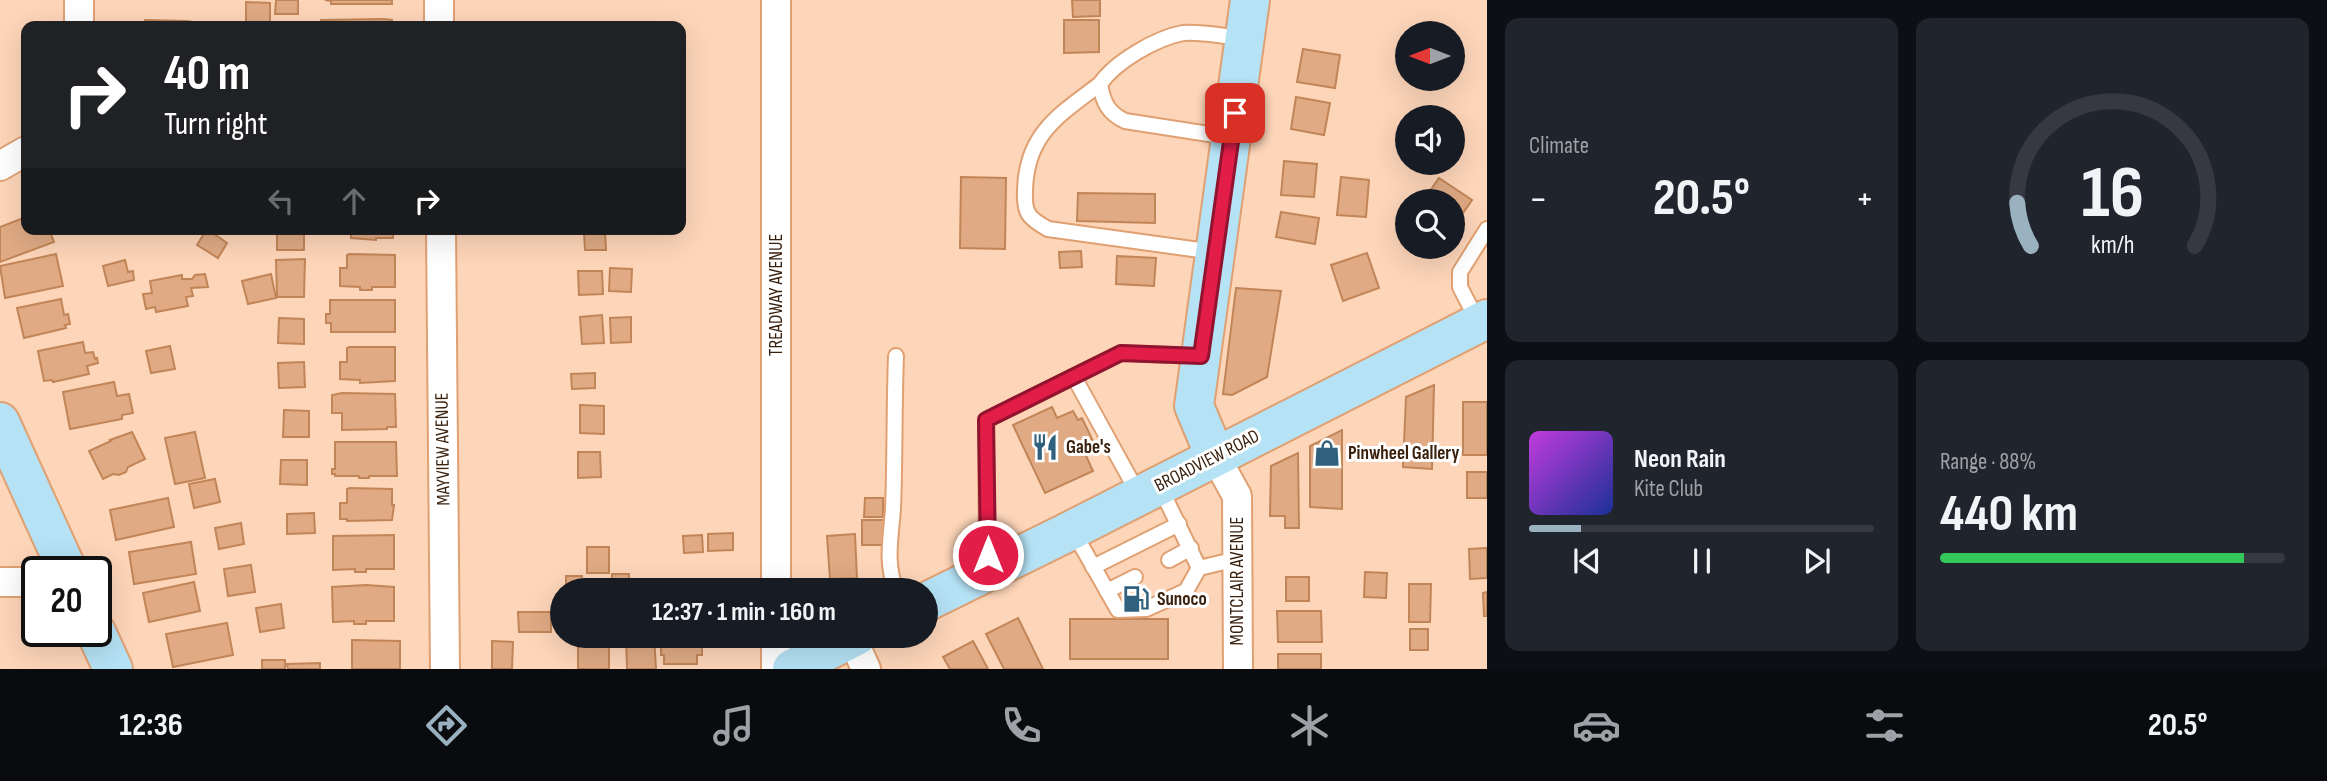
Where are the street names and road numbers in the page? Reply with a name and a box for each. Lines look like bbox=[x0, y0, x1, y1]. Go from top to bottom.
street label: TREADWAY AVENUE bbox=[765, 234, 788, 356]
street label: MAYVIEW AVENUE bbox=[431, 392, 455, 506]
street label: BROADVIEW ROAD bbox=[1151, 425, 1263, 497]
street label: MONTCLAIR AVENUE bbox=[1226, 517, 1249, 645]

